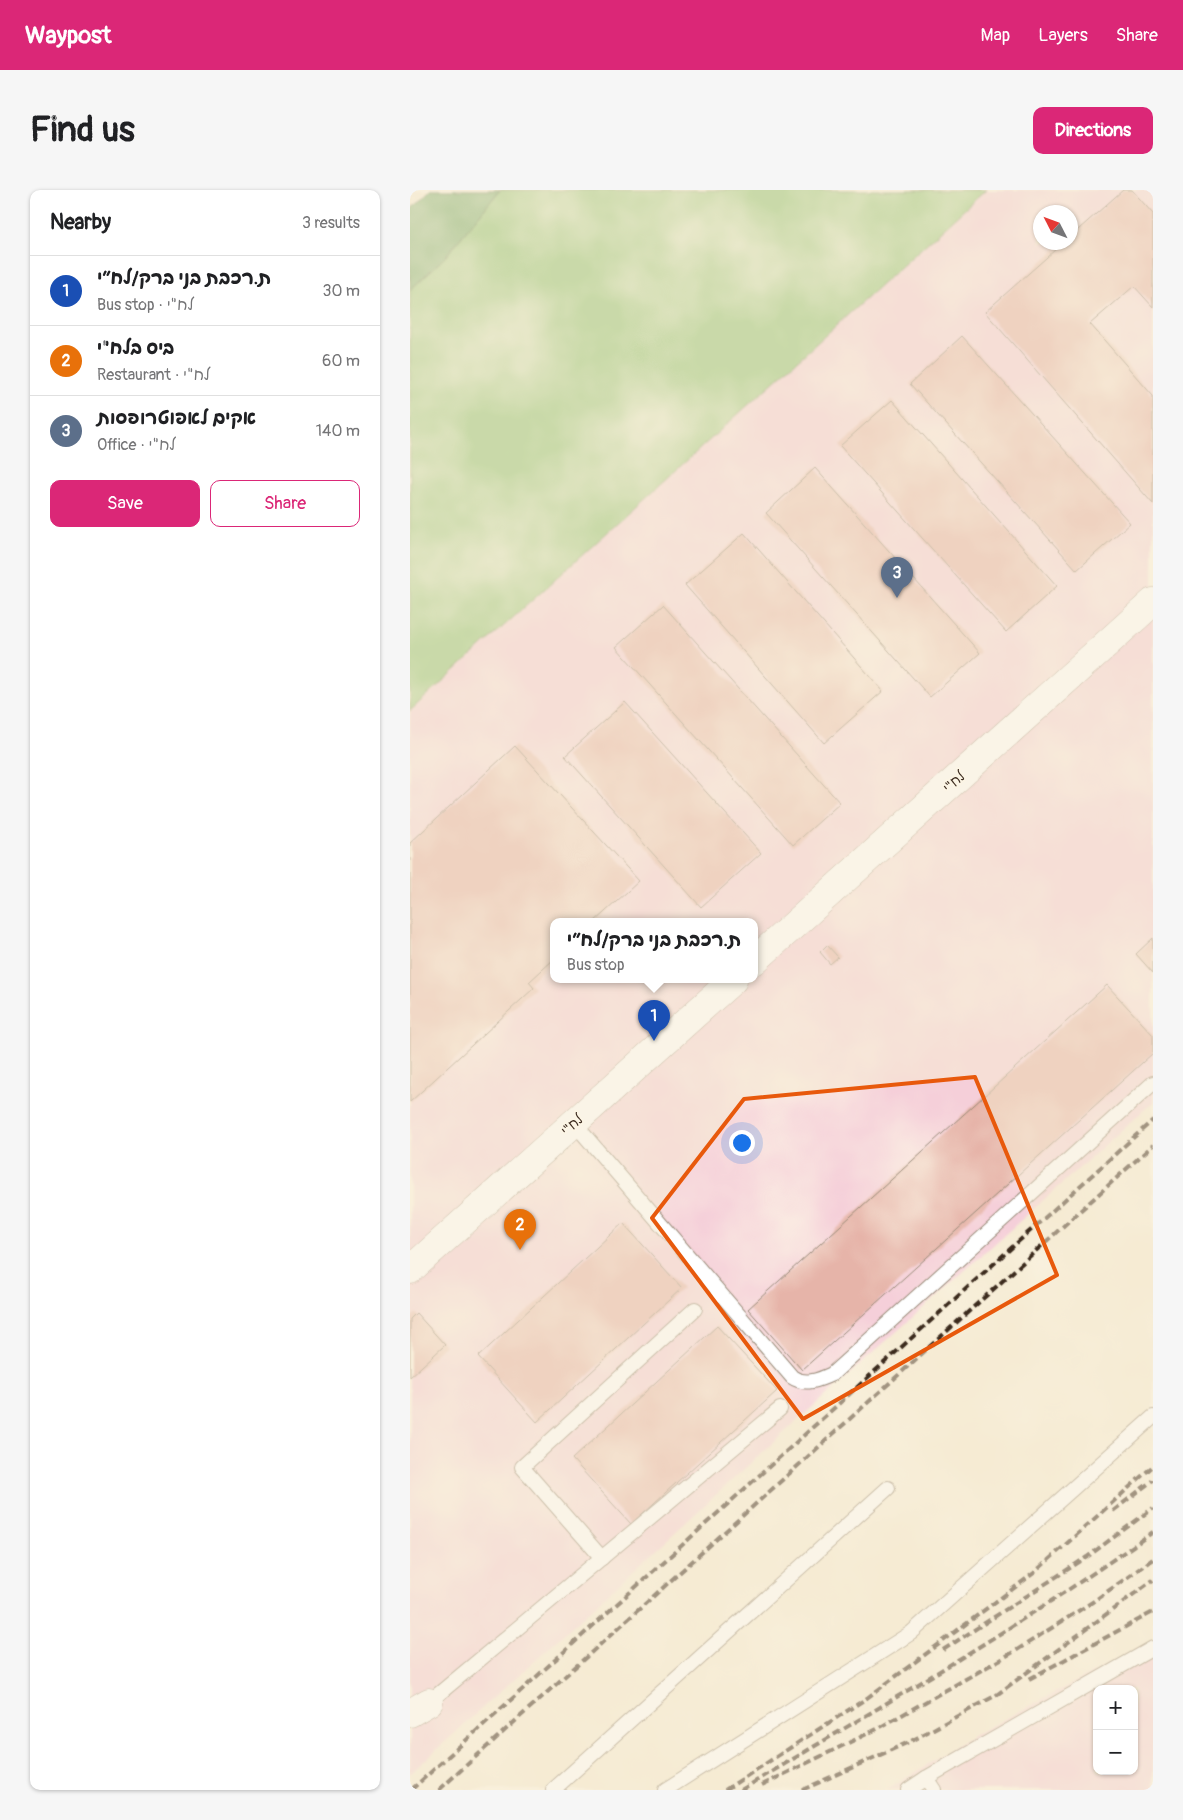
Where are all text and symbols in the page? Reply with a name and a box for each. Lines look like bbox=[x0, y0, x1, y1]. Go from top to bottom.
text: Waypost bbox=[25, 21, 112, 50]
text: Map bbox=[981, 24, 1010, 47]
text: Layers bbox=[1038, 24, 1088, 47]
text: Share bbox=[1116, 24, 1158, 47]
button: Directions bbox=[1033, 107, 1153, 154]
text: Find us bbox=[30, 108, 135, 152]
north arrow bbox=[1033, 205, 1078, 250]
text: Nearby bbox=[50, 209, 111, 236]
text: 3 results bbox=[302, 213, 360, 233]
text: ת.רכבת בני ברק/לח״י bbox=[97, 266, 271, 290]
text: 1 bbox=[63, 281, 69, 301]
text: 30 m bbox=[322, 281, 360, 301]
text: Bus stop · לח"י bbox=[97, 295, 194, 315]
text: ביס בלח"י bbox=[97, 336, 174, 360]
text: 2 bbox=[62, 351, 70, 371]
text: 60 m bbox=[322, 351, 360, 371]
text: Restaurant · לח"י bbox=[97, 365, 210, 385]
text: אקים לאפוטרופסות bbox=[97, 406, 256, 430]
text: 3 bbox=[62, 421, 70, 441]
text: 140 m bbox=[316, 421, 360, 441]
text: Office · לח"י bbox=[97, 435, 176, 455]
button: Save bbox=[50, 480, 200, 527]
button: Share bbox=[210, 480, 360, 527]
pin: 3 bbox=[881, 557, 913, 598]
street label: לח"י bbox=[940, 767, 969, 796]
popup bbox=[550, 918, 758, 983]
text: ת.רכבת בני ברק/לח״י bbox=[567, 928, 741, 952]
text: Bus stop bbox=[567, 955, 624, 975]
pin: 1 bbox=[638, 1000, 670, 1041]
street label: לח"י bbox=[558, 1110, 587, 1139]
your location bbox=[729, 1130, 755, 1156]
pin: 2 bbox=[504, 1209, 536, 1250]
map controls bbox=[1093, 1685, 1138, 1775]
button: + bbox=[1093, 1685, 1138, 1730]
button: − bbox=[1093, 1730, 1138, 1775]

